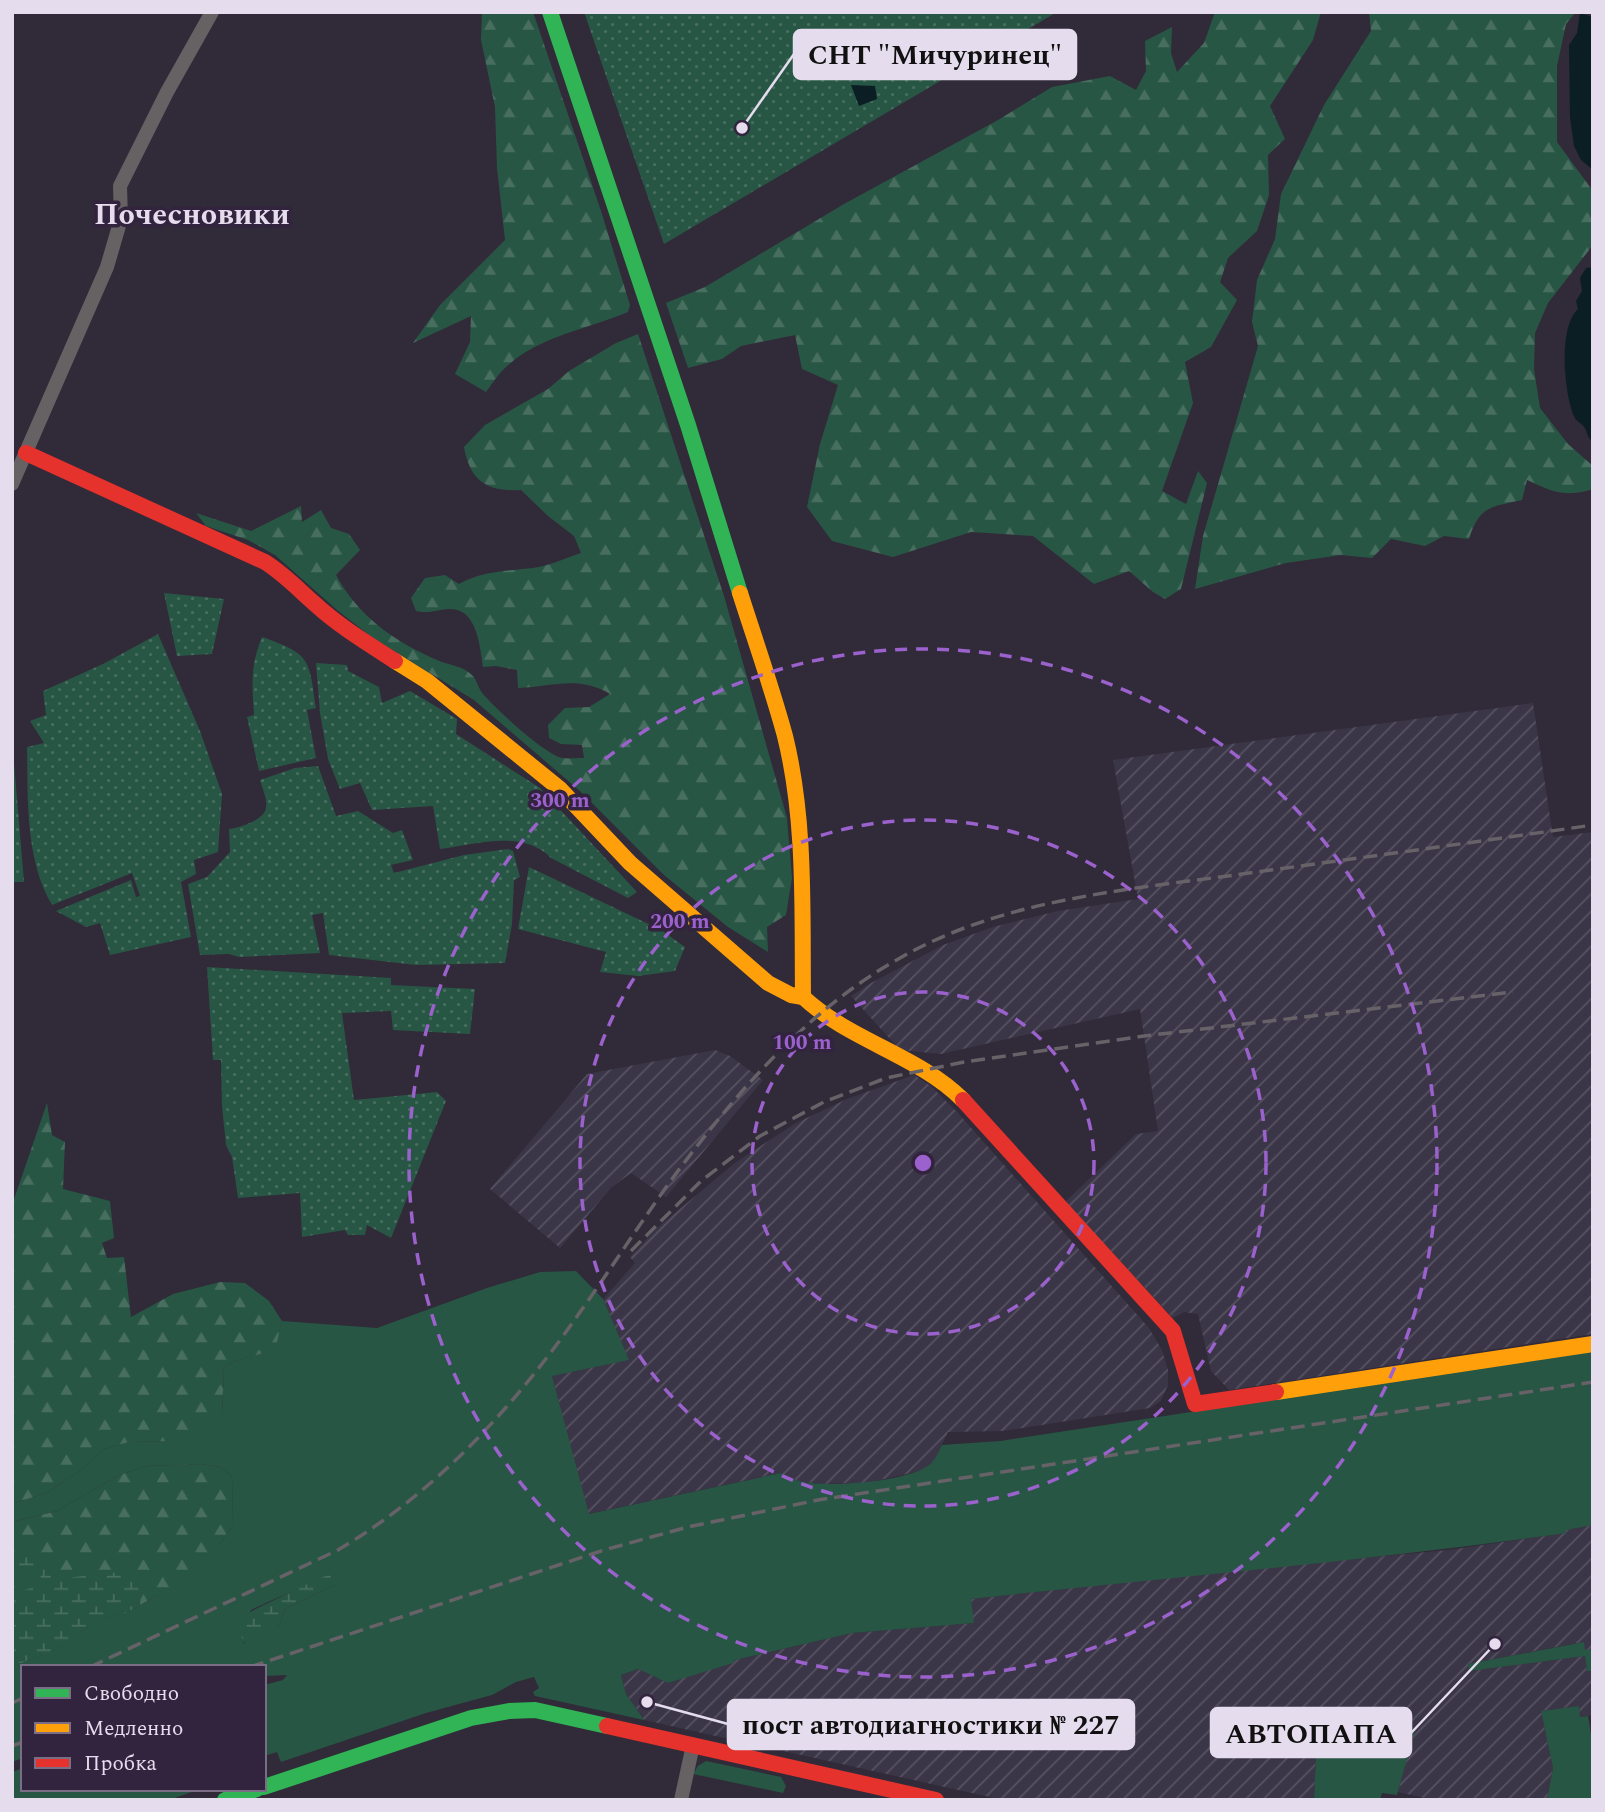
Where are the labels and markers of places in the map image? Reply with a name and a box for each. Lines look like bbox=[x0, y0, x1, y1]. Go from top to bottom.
callout: СНТ "Мичуринец" bbox=[794, 30, 1076, 79]
centre of rings bbox=[911, 1151, 935, 1175]
callout: пост автодиагностики № 227 bbox=[728, 1700, 1134, 1749]
callout: АВТОПАПА bbox=[1211, 1708, 1411, 1757]

